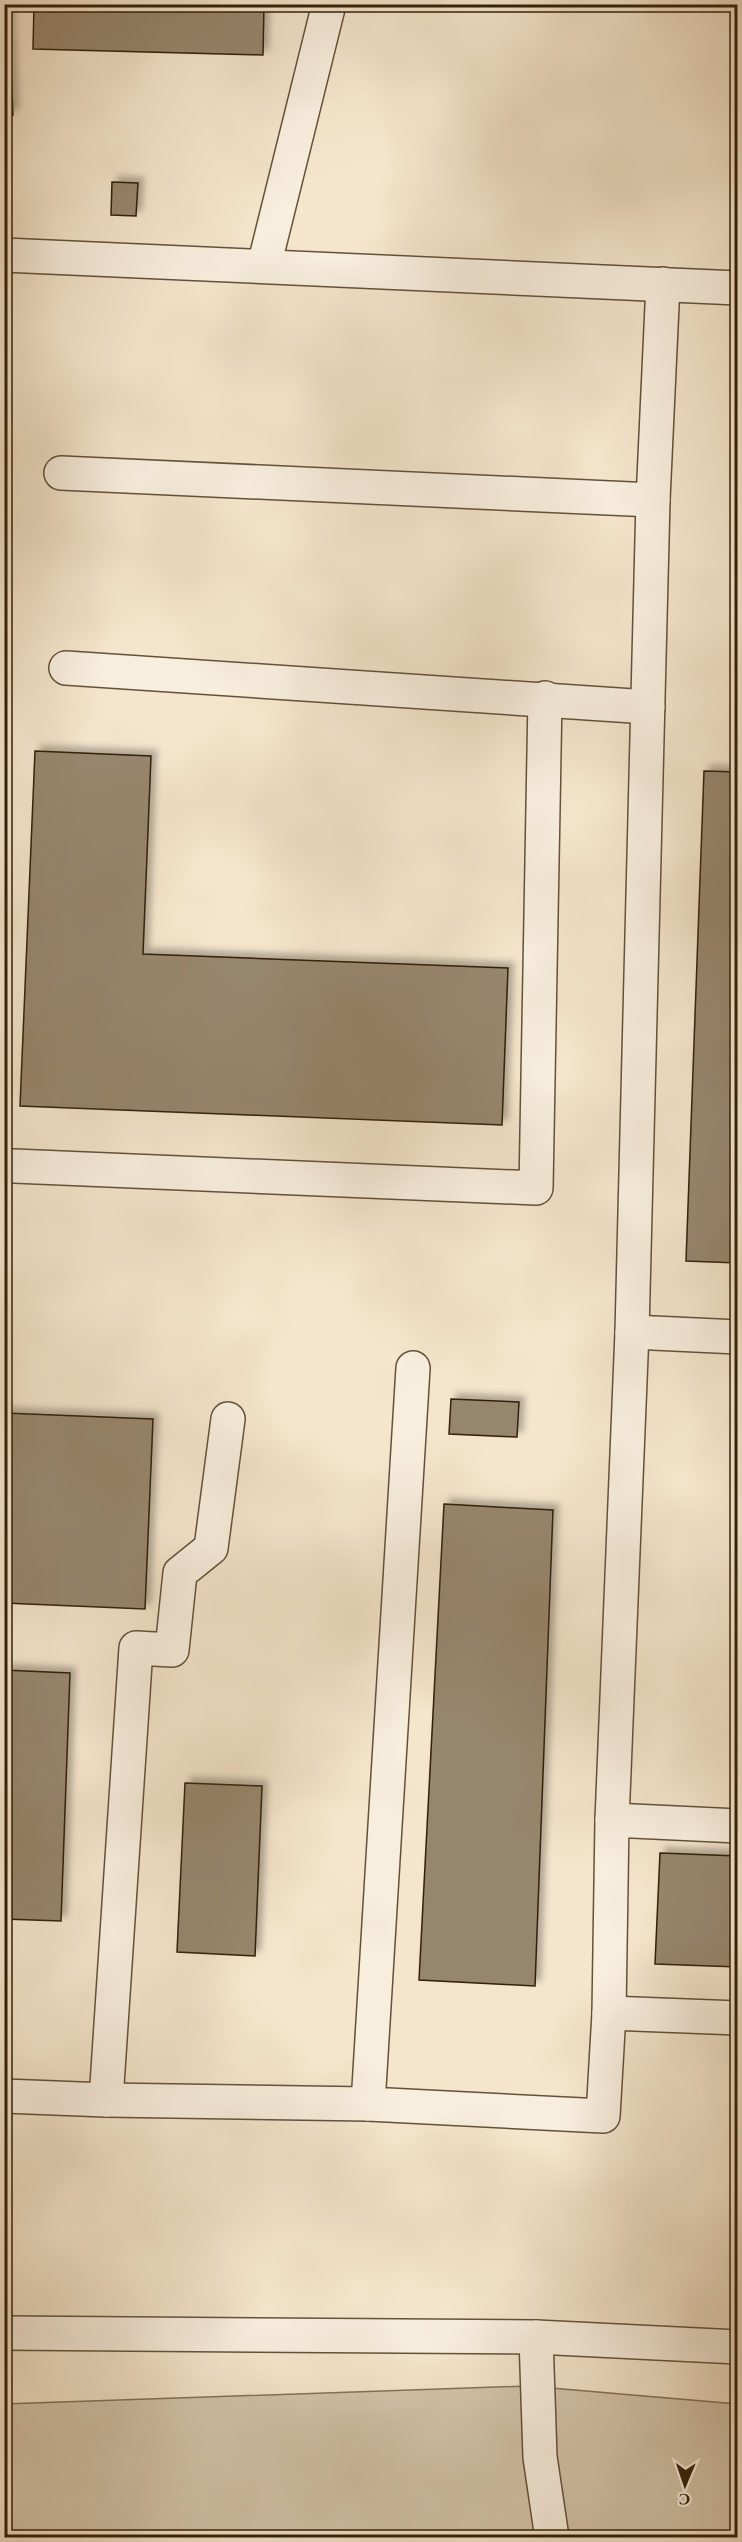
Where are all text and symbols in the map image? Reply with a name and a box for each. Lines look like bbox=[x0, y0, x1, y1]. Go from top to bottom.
north arrow bbox=[655, 2455, 715, 2515]
text: С bbox=[678, 2489, 691, 2510]

